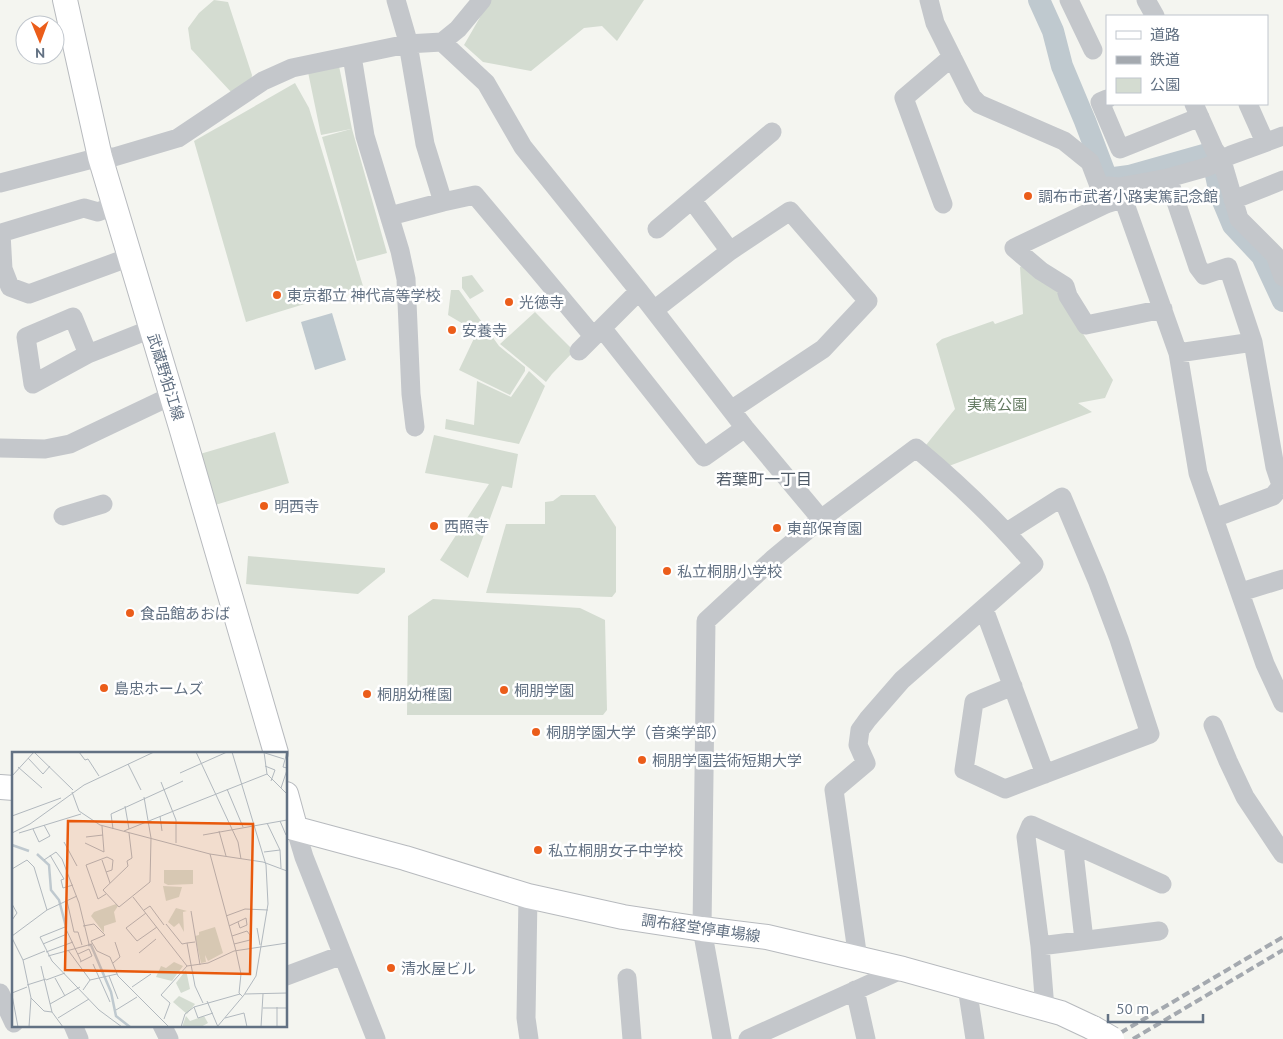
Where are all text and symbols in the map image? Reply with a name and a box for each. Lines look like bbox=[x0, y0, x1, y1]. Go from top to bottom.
north arrow bbox=[15, 15, 65, 65]
legend bbox=[1106, 15, 1268, 105]
text: 道路 bbox=[1150, 26, 1180, 43]
text: N bbox=[35, 45, 46, 61]
text: 鉄道 bbox=[1150, 51, 1180, 68]
text: 公園 bbox=[1150, 76, 1180, 93]
place label: 調布市武者小路実篤記念館 bbox=[1038, 188, 1218, 205]
marker: 調布市武者小路実篤記念館 bbox=[1022, 190, 1034, 202]
place label: 東京都立 神代高等学校 bbox=[287, 287, 440, 304]
marker: 東京都立 神代高等学校 bbox=[271, 289, 283, 301]
place label: 光徳寺 bbox=[519, 294, 564, 311]
marker: 光徳寺 bbox=[503, 296, 515, 308]
place label: 安養寺 bbox=[462, 322, 507, 339]
marker: 安養寺 bbox=[446, 324, 458, 336]
street label: 武蔵野狛江線 bbox=[145, 331, 187, 423]
park label: 実篤公園 bbox=[967, 396, 1027, 413]
district label: 若葉町一丁目 bbox=[716, 470, 812, 488]
place label: 明西寺 bbox=[274, 498, 319, 515]
marker: 明西寺 bbox=[258, 500, 270, 512]
place label: 西照寺 bbox=[444, 518, 489, 535]
marker: 西照寺 bbox=[428, 520, 440, 532]
place label: 東部保育園 bbox=[787, 520, 862, 537]
marker: 東部保育園 bbox=[771, 522, 783, 534]
place label: 私立桐朋小学校 bbox=[677, 563, 782, 580]
marker: 私立桐朋小学校 bbox=[661, 565, 673, 577]
place label: 食品館あおば bbox=[140, 605, 230, 622]
marker: 食品館あおば bbox=[124, 607, 136, 619]
place label: 島忠ホームズ bbox=[114, 680, 204, 697]
marker: 島忠ホームズ bbox=[98, 682, 110, 694]
place label: 桐朋学園 bbox=[514, 682, 574, 699]
marker: 桐朋学園 bbox=[498, 684, 510, 696]
place label: 桐朋幼稚園 bbox=[377, 686, 452, 703]
marker: 桐朋幼稚園 bbox=[361, 688, 373, 700]
place label: 桐朋学園大学（音楽学部） bbox=[546, 724, 726, 741]
marker: 桐朋学園大学（音楽学部） bbox=[530, 726, 542, 738]
inset map bbox=[12, 752, 288, 1026]
place label: 桐朋学園芸術短期大学 bbox=[652, 752, 802, 769]
marker: 桐朋学園芸術短期大学 bbox=[636, 754, 648, 766]
place label: 私立桐朋女子中学校 bbox=[548, 842, 683, 859]
marker: 私立桐朋女子中学校 bbox=[532, 844, 544, 856]
street label: 調布経堂停車場線 bbox=[640, 911, 762, 945]
place label: 清水屋ビル bbox=[401, 960, 476, 977]
marker: 清水屋ビル bbox=[385, 962, 397, 974]
scale bar bbox=[1108, 992, 1203, 1024]
text: 50 m bbox=[1116, 1000, 1149, 1017]

